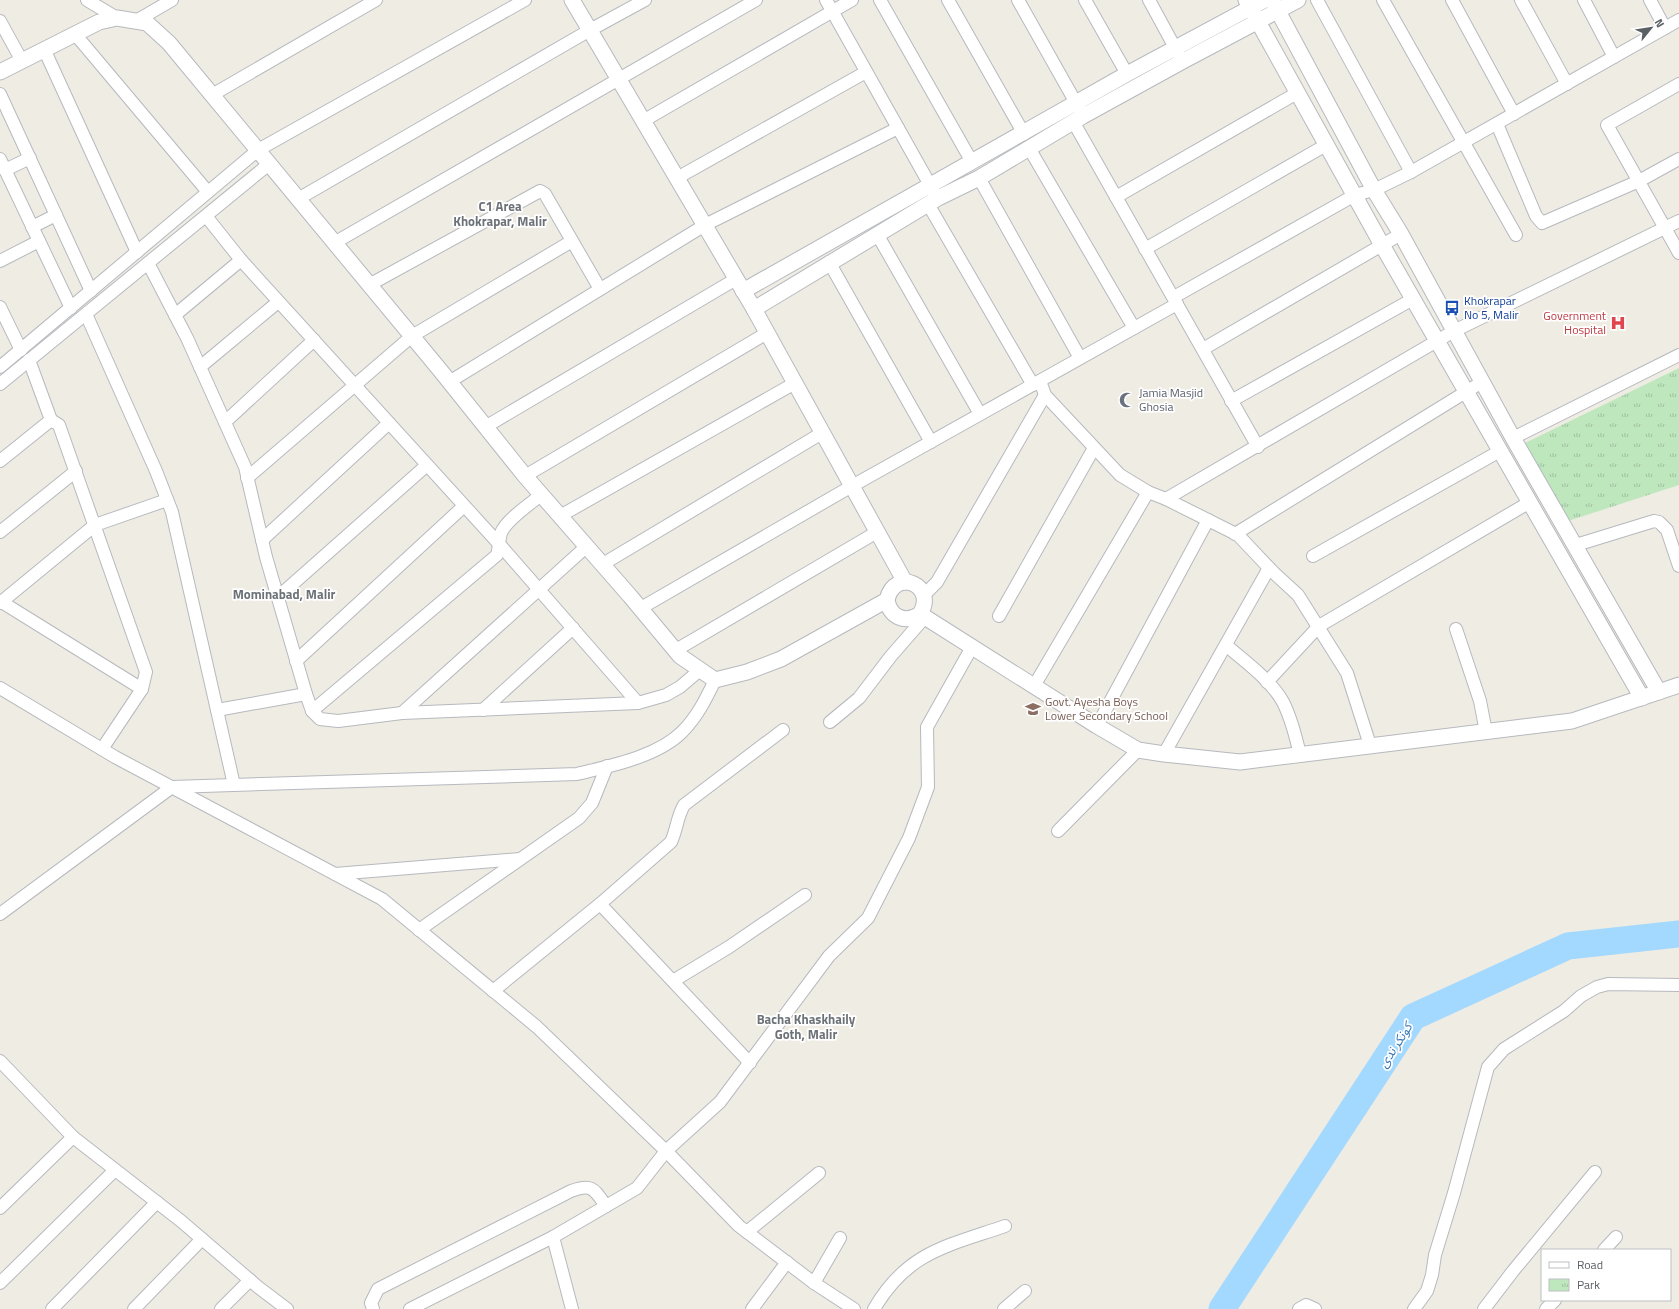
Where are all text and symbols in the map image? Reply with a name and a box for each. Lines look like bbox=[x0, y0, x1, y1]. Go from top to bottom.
north arrow bbox=[1631, 8, 1671, 48]
text: N bbox=[1651, 16, 1668, 30]
district label: C1 Area Khokrapar, Malir bbox=[453, 196, 547, 231]
place label: Khokrapar No 5, Malir bbox=[1464, 291, 1519, 324]
bus stop icon: Khokrapar No 5, Malir bbox=[1443, 299, 1461, 317]
place label: Government Hospital bbox=[1543, 306, 1607, 339]
hospital icon: Government Hospital bbox=[1609, 314, 1627, 332]
place label: Jamia Masjid Ghosia bbox=[1139, 383, 1203, 416]
mosque icon: Jamia Masjid Ghosia bbox=[1118, 391, 1136, 409]
district label: Mominabad, Malir bbox=[233, 584, 336, 604]
place label: Govt. Ayesha Boys Lower Secondary School bbox=[1045, 692, 1168, 725]
school or university icon: Govt. Ayesha Boys Lower Secondary School bbox=[1024, 700, 1042, 718]
district label: Bacha Khaskhaily Goth, Malir bbox=[757, 1009, 856, 1044]
water label: کونکر ندی bbox=[1373, 1016, 1418, 1071]
legend bbox=[1541, 1249, 1671, 1301]
text: Road bbox=[1577, 1255, 1603, 1274]
text: Park bbox=[1577, 1275, 1600, 1294]

